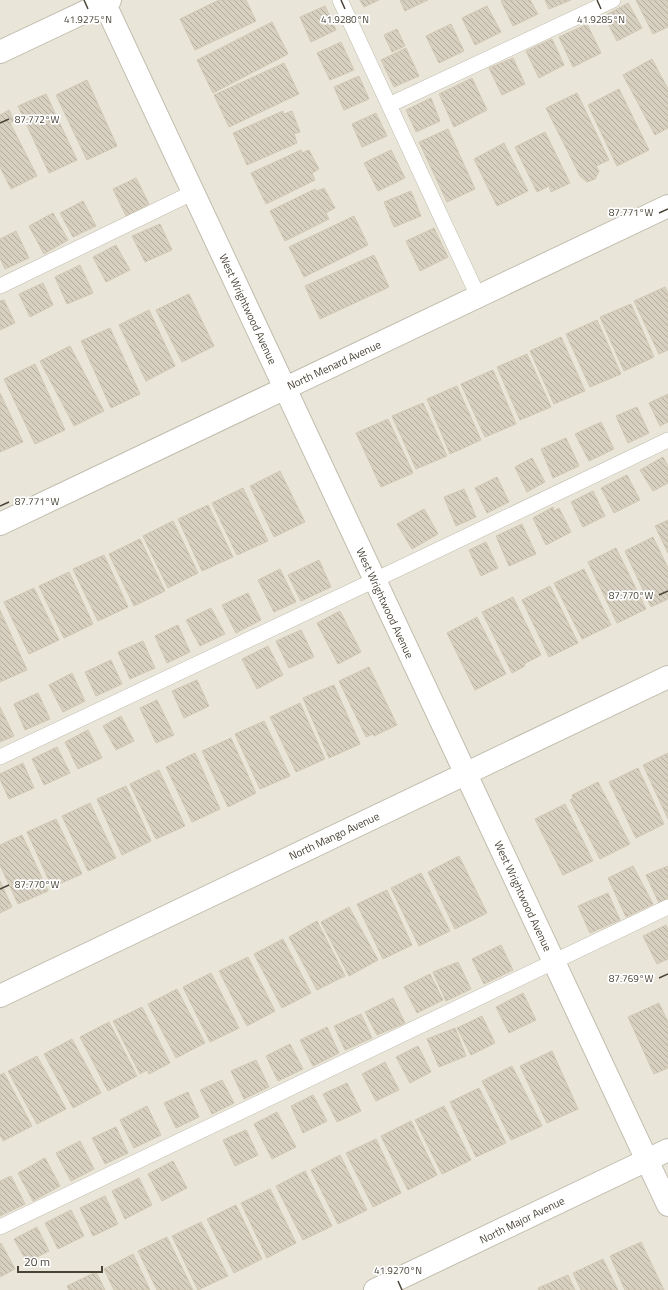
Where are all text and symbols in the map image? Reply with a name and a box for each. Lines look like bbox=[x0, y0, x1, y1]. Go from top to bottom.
text: 41.9275°N bbox=[64, 12, 112, 27]
text: 41.9280°N bbox=[321, 12, 369, 27]
text: 41.9285°N bbox=[577, 12, 625, 27]
text: 87.772°W bbox=[15, 112, 59, 127]
text: 87.771°W bbox=[609, 205, 653, 220]
street label: West Wrightwood Avenue bbox=[215, 251, 281, 367]
street label: North Menard Avenue bbox=[285, 336, 384, 394]
text: 87.771°W bbox=[15, 494, 59, 509]
street label: West Wrightwood Avenue bbox=[352, 545, 418, 661]
text: 87.770°W bbox=[609, 588, 653, 603]
street label: North Mango Avenue bbox=[286, 808, 382, 864]
street label: West Wrightwood Avenue bbox=[490, 838, 556, 954]
text: 87.770°W bbox=[15, 877, 59, 892]
text: 87.769°W bbox=[609, 971, 653, 986]
street label: North Major Avenue bbox=[477, 1192, 568, 1248]
scale bar bbox=[18, 1248, 102, 1274]
text: 20 m bbox=[24, 1252, 50, 1271]
text: 41.9270°N bbox=[374, 1263, 422, 1278]

